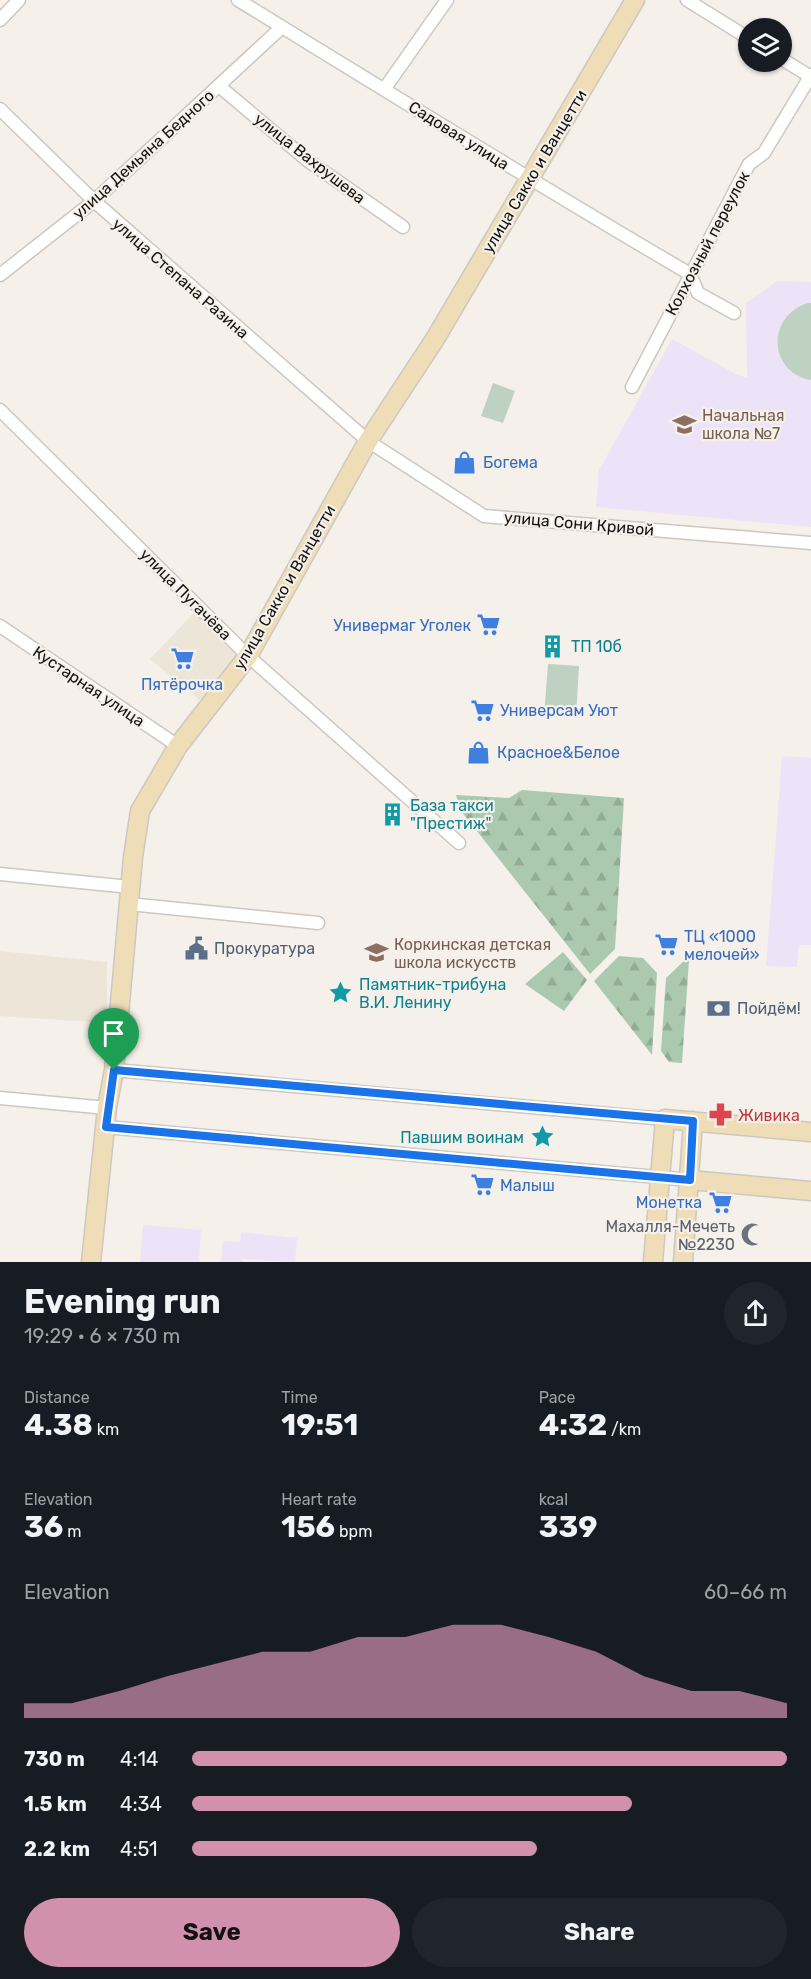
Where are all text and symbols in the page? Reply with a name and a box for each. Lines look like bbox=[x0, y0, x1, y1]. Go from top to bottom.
map controls bbox=[738, 18, 792, 72]
button: layers bbox=[738, 18, 792, 72]
street label: улица Демьяна Бедного bbox=[69, 86, 218, 223]
street label: улица Сакко и Ванцетти bbox=[478, 86, 591, 256]
street label: Садовая улица bbox=[405, 97, 512, 174]
street label: улица Вахрушева bbox=[250, 109, 369, 208]
street label: Колхозный переулок bbox=[661, 167, 754, 319]
street label: улица Степана Разина bbox=[109, 214, 253, 343]
place label: Начальная школа №7 bbox=[702, 406, 784, 443]
school or university icon: Начальная школа №7 bbox=[671, 411, 697, 437]
shop icon: Богема bbox=[452, 449, 478, 475]
place label: Богема bbox=[483, 453, 538, 472]
street label: улица Сакко и Ванцетти bbox=[229, 501, 339, 673]
street label: улица Сони Кривой bbox=[503, 507, 655, 540]
street label: улица Пугачёва bbox=[136, 545, 235, 644]
supermarket icon: Универмаг Уголек bbox=[476, 612, 502, 638]
place label: Универмаг Уголек bbox=[333, 616, 471, 635]
building icon: ТП 10б bbox=[540, 633, 566, 659]
place label: ТП 10б bbox=[571, 637, 622, 656]
street label: Кустарная улица bbox=[29, 642, 148, 731]
supermarket icon: Пятёрочка bbox=[169, 646, 195, 672]
place label: Пятёрочка bbox=[141, 675, 223, 694]
supermarket icon: Универсам Уют bbox=[469, 697, 495, 723]
place label: Универсам Уют bbox=[500, 701, 618, 720]
shop icon: Красное&Белое bbox=[466, 739, 492, 765]
place label: Красное&Белое bbox=[497, 743, 620, 762]
place label: База такси "Престиж" bbox=[410, 796, 494, 833]
building icon: База такси "Престиж" bbox=[379, 801, 405, 827]
place label: ТЦ «1000 мелочей» bbox=[684, 927, 760, 964]
supermarket icon: ТЦ «1000 мелочей» bbox=[653, 932, 679, 958]
public building icon: Прокуратура bbox=[183, 935, 209, 961]
place label: Коркинская детская школа искусств bbox=[394, 935, 551, 972]
place label: Прокуратура bbox=[214, 939, 315, 958]
school or university icon: Коркинская детская школа искусств bbox=[363, 940, 389, 966]
place label: Памятник-трибуна В.И. Ленину bbox=[359, 975, 506, 1012]
place icon: Памятник-трибуна В.И. Ленину bbox=[328, 980, 354, 1006]
bank icon: Пойдём! bbox=[706, 995, 732, 1021]
place label: Пойдём! bbox=[737, 999, 801, 1018]
pin bbox=[88, 1008, 139, 1070]
icon: arrive bbox=[97, 1017, 130, 1050]
pharmacy icon: Живика bbox=[707, 1102, 733, 1128]
place label: Живика bbox=[738, 1106, 800, 1125]
place icon: Павшим воинам bbox=[529, 1124, 555, 1150]
place label: Павшим воинам bbox=[400, 1128, 524, 1147]
supermarket icon: Малыш bbox=[469, 1172, 495, 1198]
place label: Малыш bbox=[500, 1176, 555, 1195]
supermarket icon: Монетка bbox=[707, 1189, 733, 1215]
place label: Монетка bbox=[636, 1193, 702, 1212]
place label: Махалля-Мечеть №2230 bbox=[605, 1217, 735, 1254]
mosque icon: Махалля-Мечеть №2230 bbox=[740, 1222, 766, 1248]
text: Evening run bbox=[24, 1282, 221, 1321]
button: share bbox=[724, 1282, 787, 1345]
text: 19:29 · 6 × 730 m bbox=[24, 1324, 180, 1348]
text: Distance bbox=[24, 1388, 90, 1407]
text: Time bbox=[281, 1388, 318, 1407]
text: Pace bbox=[539, 1388, 575, 1407]
text: 4.38 bbox=[24, 1407, 93, 1443]
text: 19:51 bbox=[281, 1407, 358, 1443]
text: 4:32 bbox=[539, 1407, 607, 1443]
text: km bbox=[93, 1420, 119, 1439]
text: /km bbox=[607, 1420, 641, 1439]
text: Elevation bbox=[24, 1490, 93, 1509]
text: Heart rate bbox=[281, 1490, 357, 1509]
text: kcal bbox=[539, 1490, 568, 1509]
text: 36 bbox=[24, 1509, 63, 1545]
text: 156 bbox=[281, 1509, 335, 1545]
text: 339 bbox=[539, 1509, 597, 1545]
text: m bbox=[63, 1522, 81, 1541]
text: bpm bbox=[335, 1522, 372, 1541]
text: Elevation bbox=[24, 1580, 110, 1604]
text: 60–66 m bbox=[704, 1580, 787, 1604]
text: 730 m bbox=[24, 1747, 85, 1771]
text: 4:14 bbox=[120, 1747, 159, 1771]
text: 1.5 km bbox=[24, 1792, 87, 1816]
text: 4:34 bbox=[120, 1792, 162, 1816]
text: 2.2 km bbox=[24, 1837, 90, 1861]
text: 4:51 bbox=[120, 1837, 158, 1861]
button: Save bbox=[24, 1898, 400, 1967]
button: Share bbox=[412, 1898, 787, 1967]

